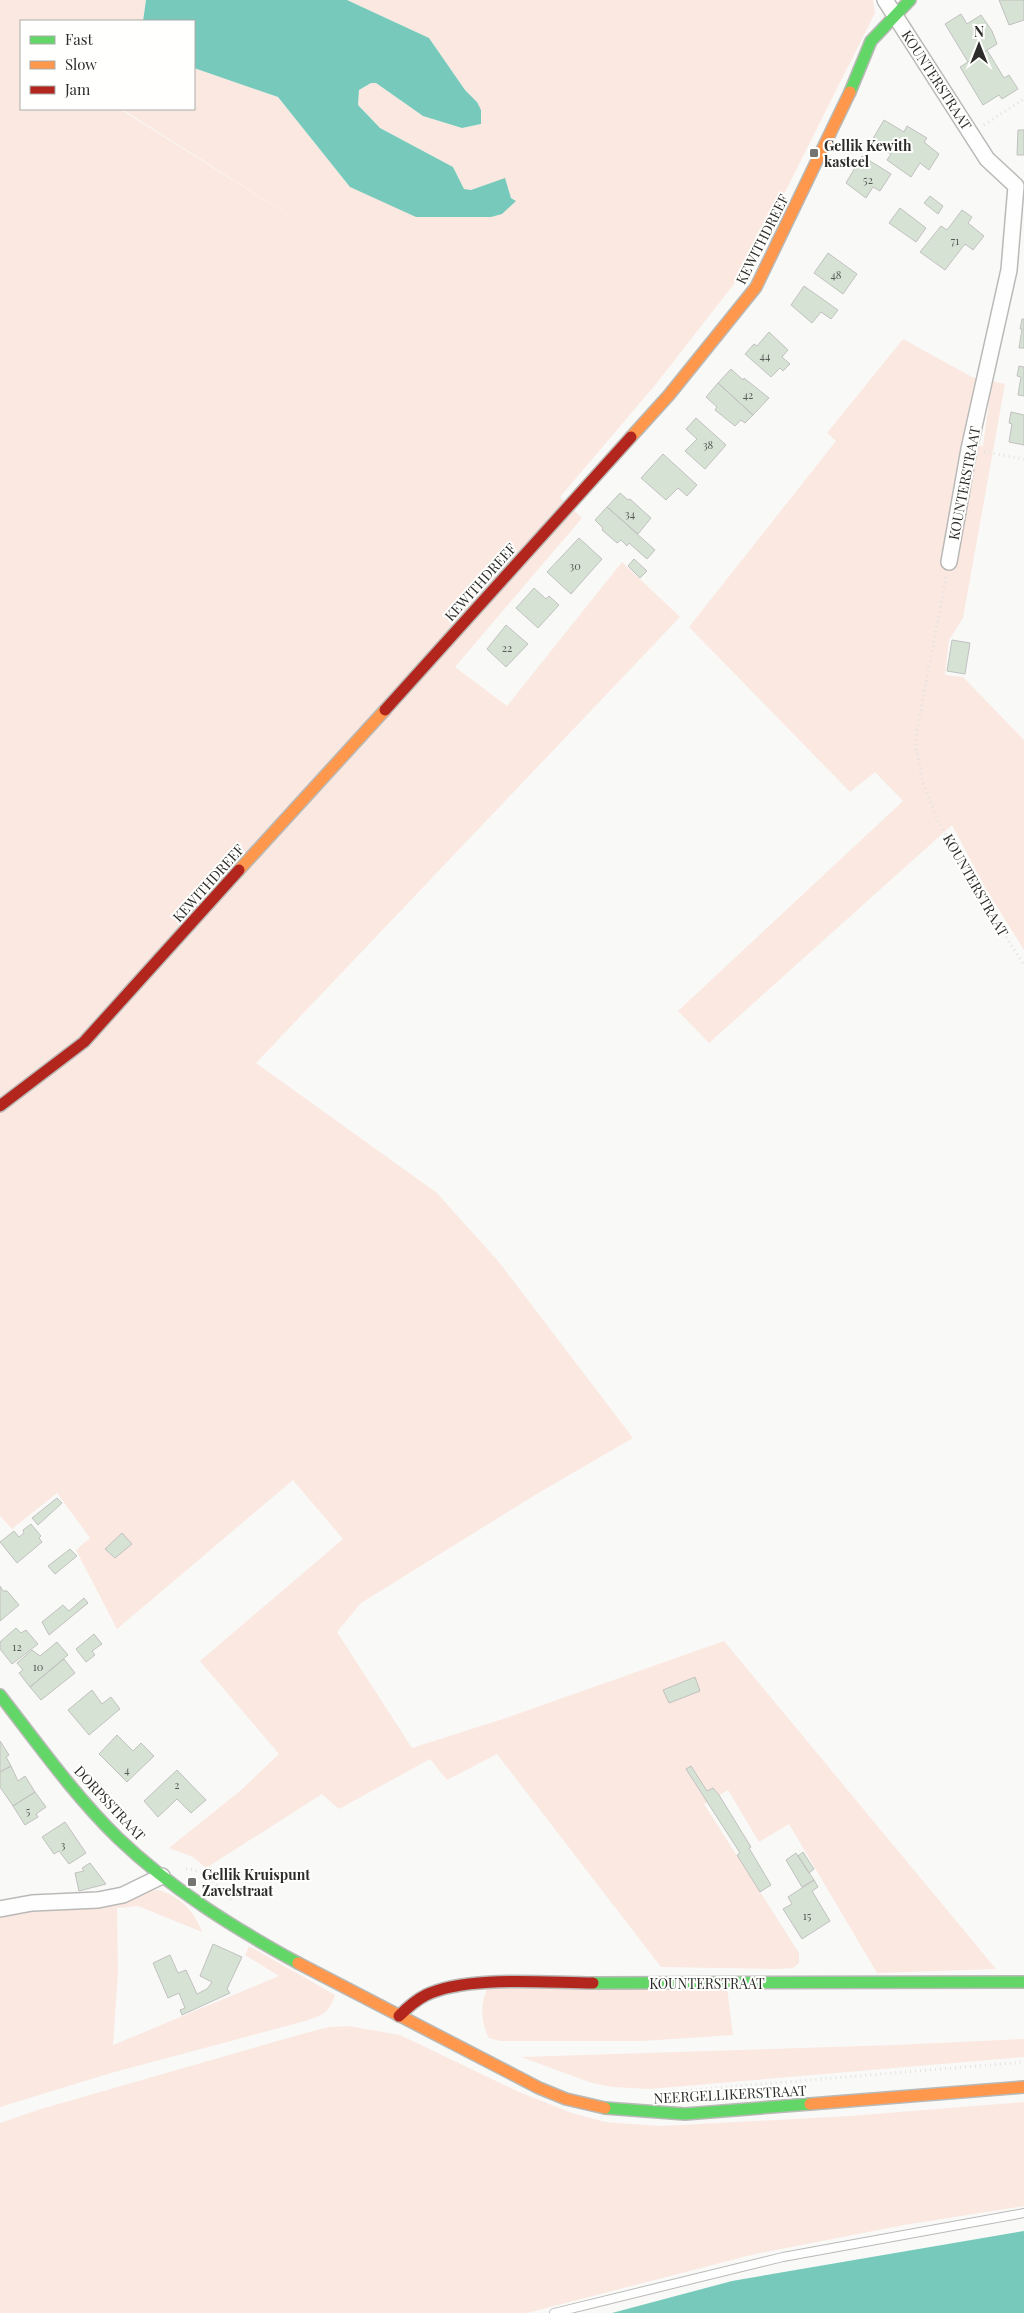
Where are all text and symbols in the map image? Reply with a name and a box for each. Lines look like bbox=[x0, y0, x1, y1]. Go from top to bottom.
legend bbox=[20, 20, 195, 110]
north arrow bbox=[954, 20, 1004, 70]
text: N bbox=[974, 22, 984, 41]
street label: KOUNTERSTRAAT bbox=[898, 26, 977, 134]
text: Fast bbox=[65, 29, 94, 49]
text: Slow bbox=[65, 54, 97, 74]
text: Jam bbox=[64, 79, 91, 99]
place label: Gellik Kewith kasteel bbox=[824, 136, 912, 171]
marker: Gellik Kewith kasteel bbox=[808, 147, 820, 159]
house number: 52 bbox=[863, 172, 873, 187]
street label: KEWITHDREEF bbox=[731, 191, 793, 287]
house number: 71 bbox=[951, 233, 959, 248]
house number: 48 bbox=[830, 267, 842, 282]
house number: 44 bbox=[760, 348, 771, 363]
house number: 42 bbox=[743, 387, 753, 402]
street label: KOUNTERSTRAAT bbox=[944, 424, 984, 541]
house number: 38 bbox=[703, 437, 714, 452]
house number: 34 bbox=[625, 506, 636, 521]
street label: KEWITHDREEF bbox=[440, 539, 520, 625]
house number: 30 bbox=[569, 558, 581, 573]
house number: 22 bbox=[502, 640, 512, 655]
street label: KOUNTERSTRAAT bbox=[939, 830, 1013, 940]
street label: KEWITHDREEF bbox=[168, 840, 248, 926]
house number: 12 bbox=[12, 1639, 22, 1654]
house number: 10 bbox=[33, 1659, 44, 1674]
street label: DORPSSTRAAT bbox=[70, 1761, 150, 1845]
house number: 4 bbox=[124, 1762, 130, 1777]
house number: 2 bbox=[174, 1777, 180, 1792]
house number: 5 bbox=[26, 1803, 31, 1818]
house number: 3 bbox=[61, 1837, 66, 1852]
place label: Gellik Kruispunt Zavelstraat bbox=[202, 1865, 310, 1900]
marker: Gellik Kruispunt Zavelstraat bbox=[186, 1876, 198, 1888]
house number: 15 bbox=[803, 1908, 812, 1923]
street label: KOUNTERSTRAAT bbox=[649, 1974, 765, 1993]
street label: NEERGELLIKERSTRAAT bbox=[653, 2080, 807, 2107]

